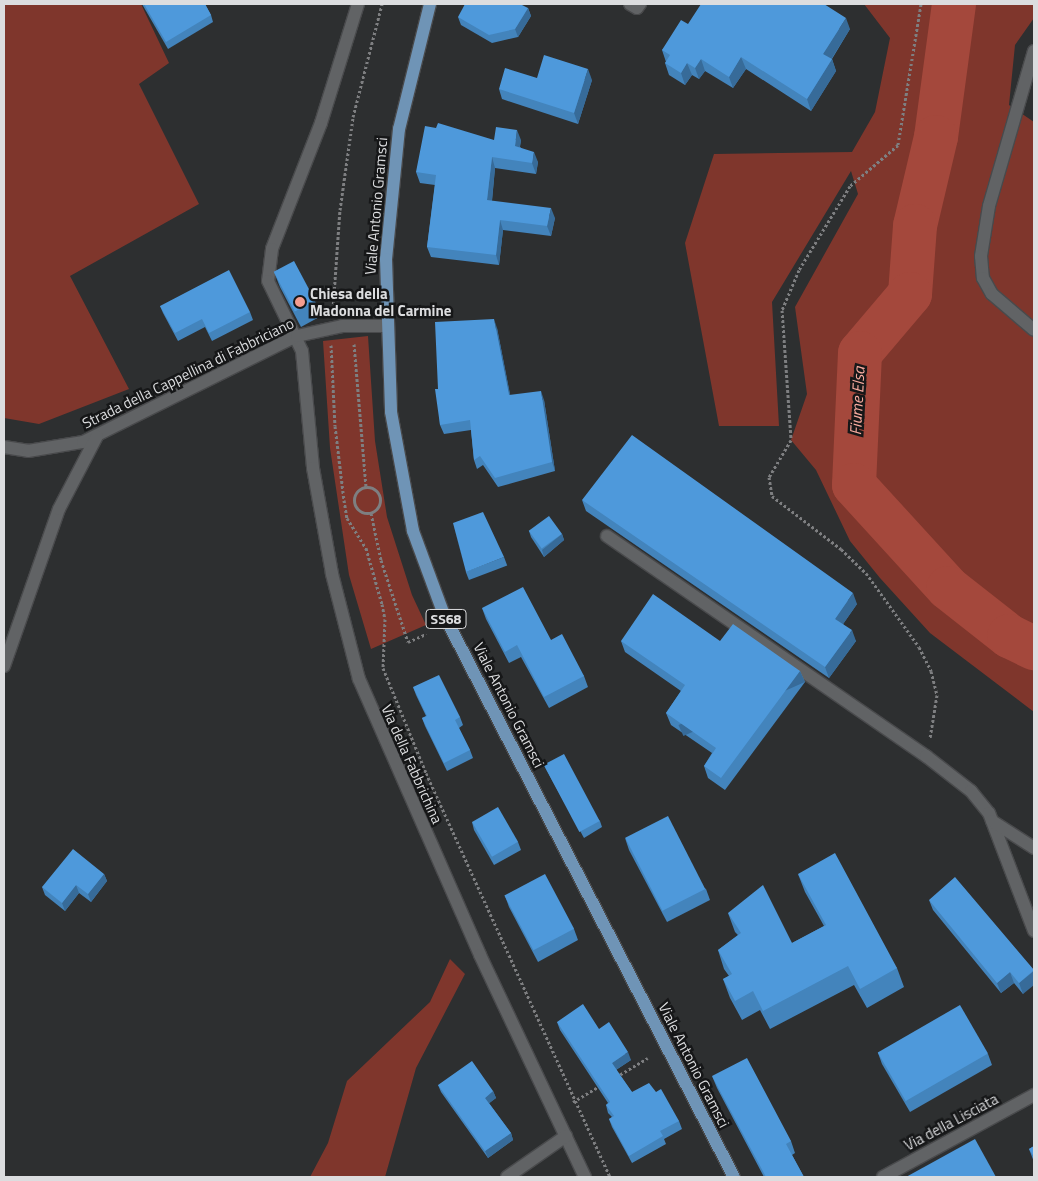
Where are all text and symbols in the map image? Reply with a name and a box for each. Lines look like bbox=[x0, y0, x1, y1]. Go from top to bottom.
street label: Viale Antonio Gramsci bbox=[361, 137, 391, 275]
place label: Chiesa della Madonna del Carmine bbox=[310, 284, 451, 319]
marker: Chiesa della Madonna del Carmine bbox=[294, 296, 306, 308]
street label: Strada della Cappellina di Fabbriciano bbox=[79, 314, 297, 432]
water label: Fiume Elsa bbox=[846, 366, 868, 436]
road number: SS68 bbox=[425, 608, 467, 630]
street label: Viale Antonio Gramsci bbox=[470, 640, 548, 770]
street label: Via della Fabbrichina bbox=[378, 702, 446, 826]
street label: Viale Antonio Gramsci bbox=[655, 1000, 733, 1130]
street label: Via della Lisciata bbox=[901, 1090, 1001, 1154]

